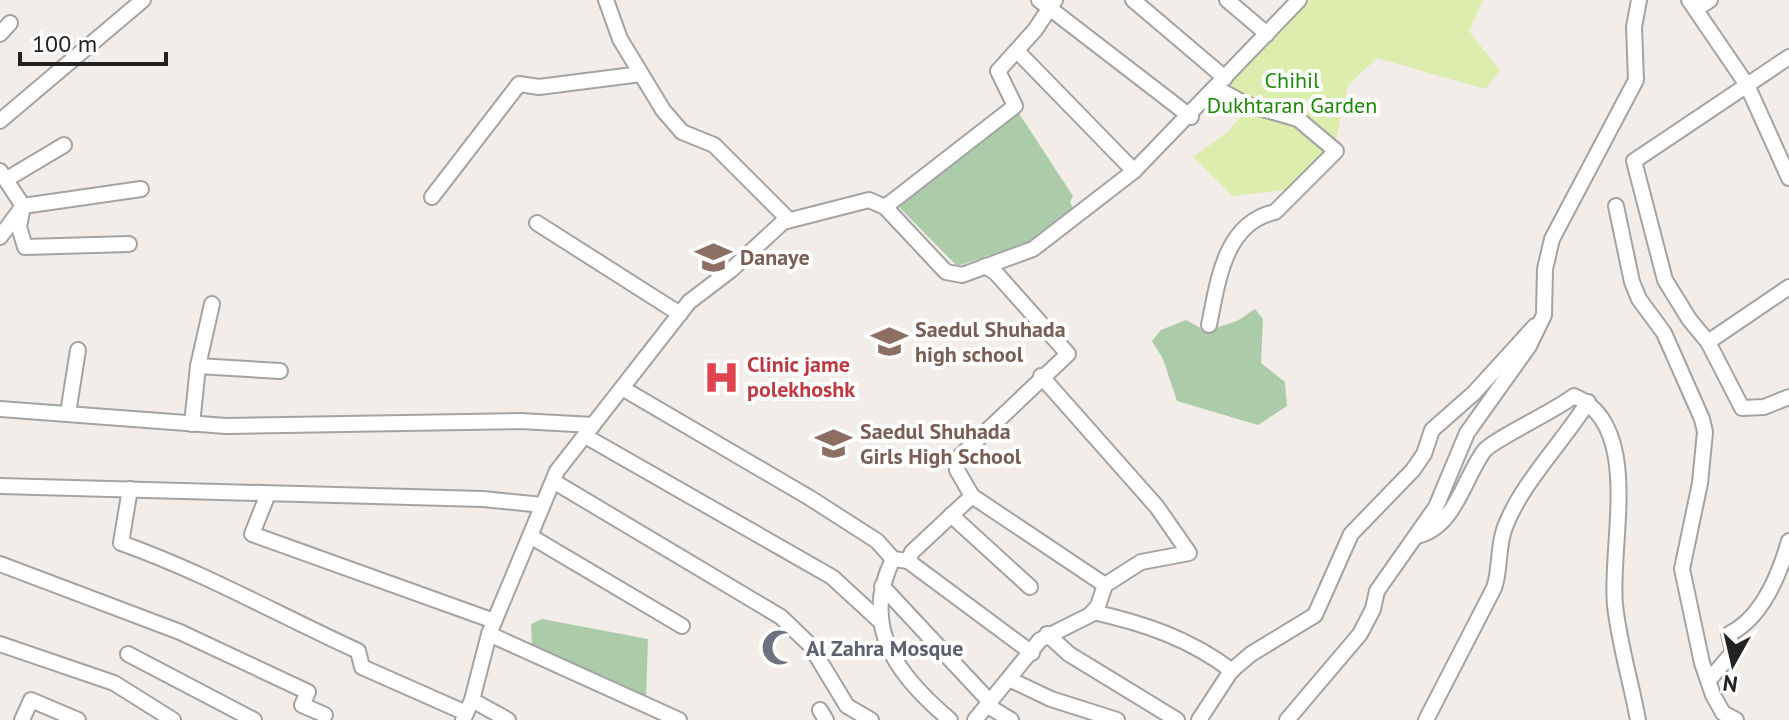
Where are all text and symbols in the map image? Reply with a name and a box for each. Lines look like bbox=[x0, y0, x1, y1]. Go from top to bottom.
scale bar bbox=[20, 16, 166, 66]
text: 100 m bbox=[32, 28, 97, 59]
park label: Chihil Dukhtaran Garden bbox=[1207, 66, 1377, 119]
school or university icon: Danaye bbox=[695, 238, 733, 276]
place label: Danaye bbox=[740, 243, 810, 271]
place label: Saedul Shuhada high school bbox=[915, 315, 1066, 368]
school or university icon: Saedul Shuhada high school bbox=[870, 323, 908, 361]
place label: Clinic jame polekhoshk bbox=[747, 350, 855, 403]
hospital icon: Clinic jame polekhoshk bbox=[702, 358, 740, 396]
place label: Saedul Shuhada Girls High School bbox=[860, 417, 1022, 470]
school or university icon: Saedul Shuhada Girls High School bbox=[815, 425, 853, 463]
north arrow bbox=[1693, 624, 1773, 704]
mosque icon: Al Zahra Mosque bbox=[761, 629, 799, 667]
place label: Al Zahra Mosque bbox=[806, 634, 963, 662]
text: N bbox=[1721, 669, 1739, 699]

